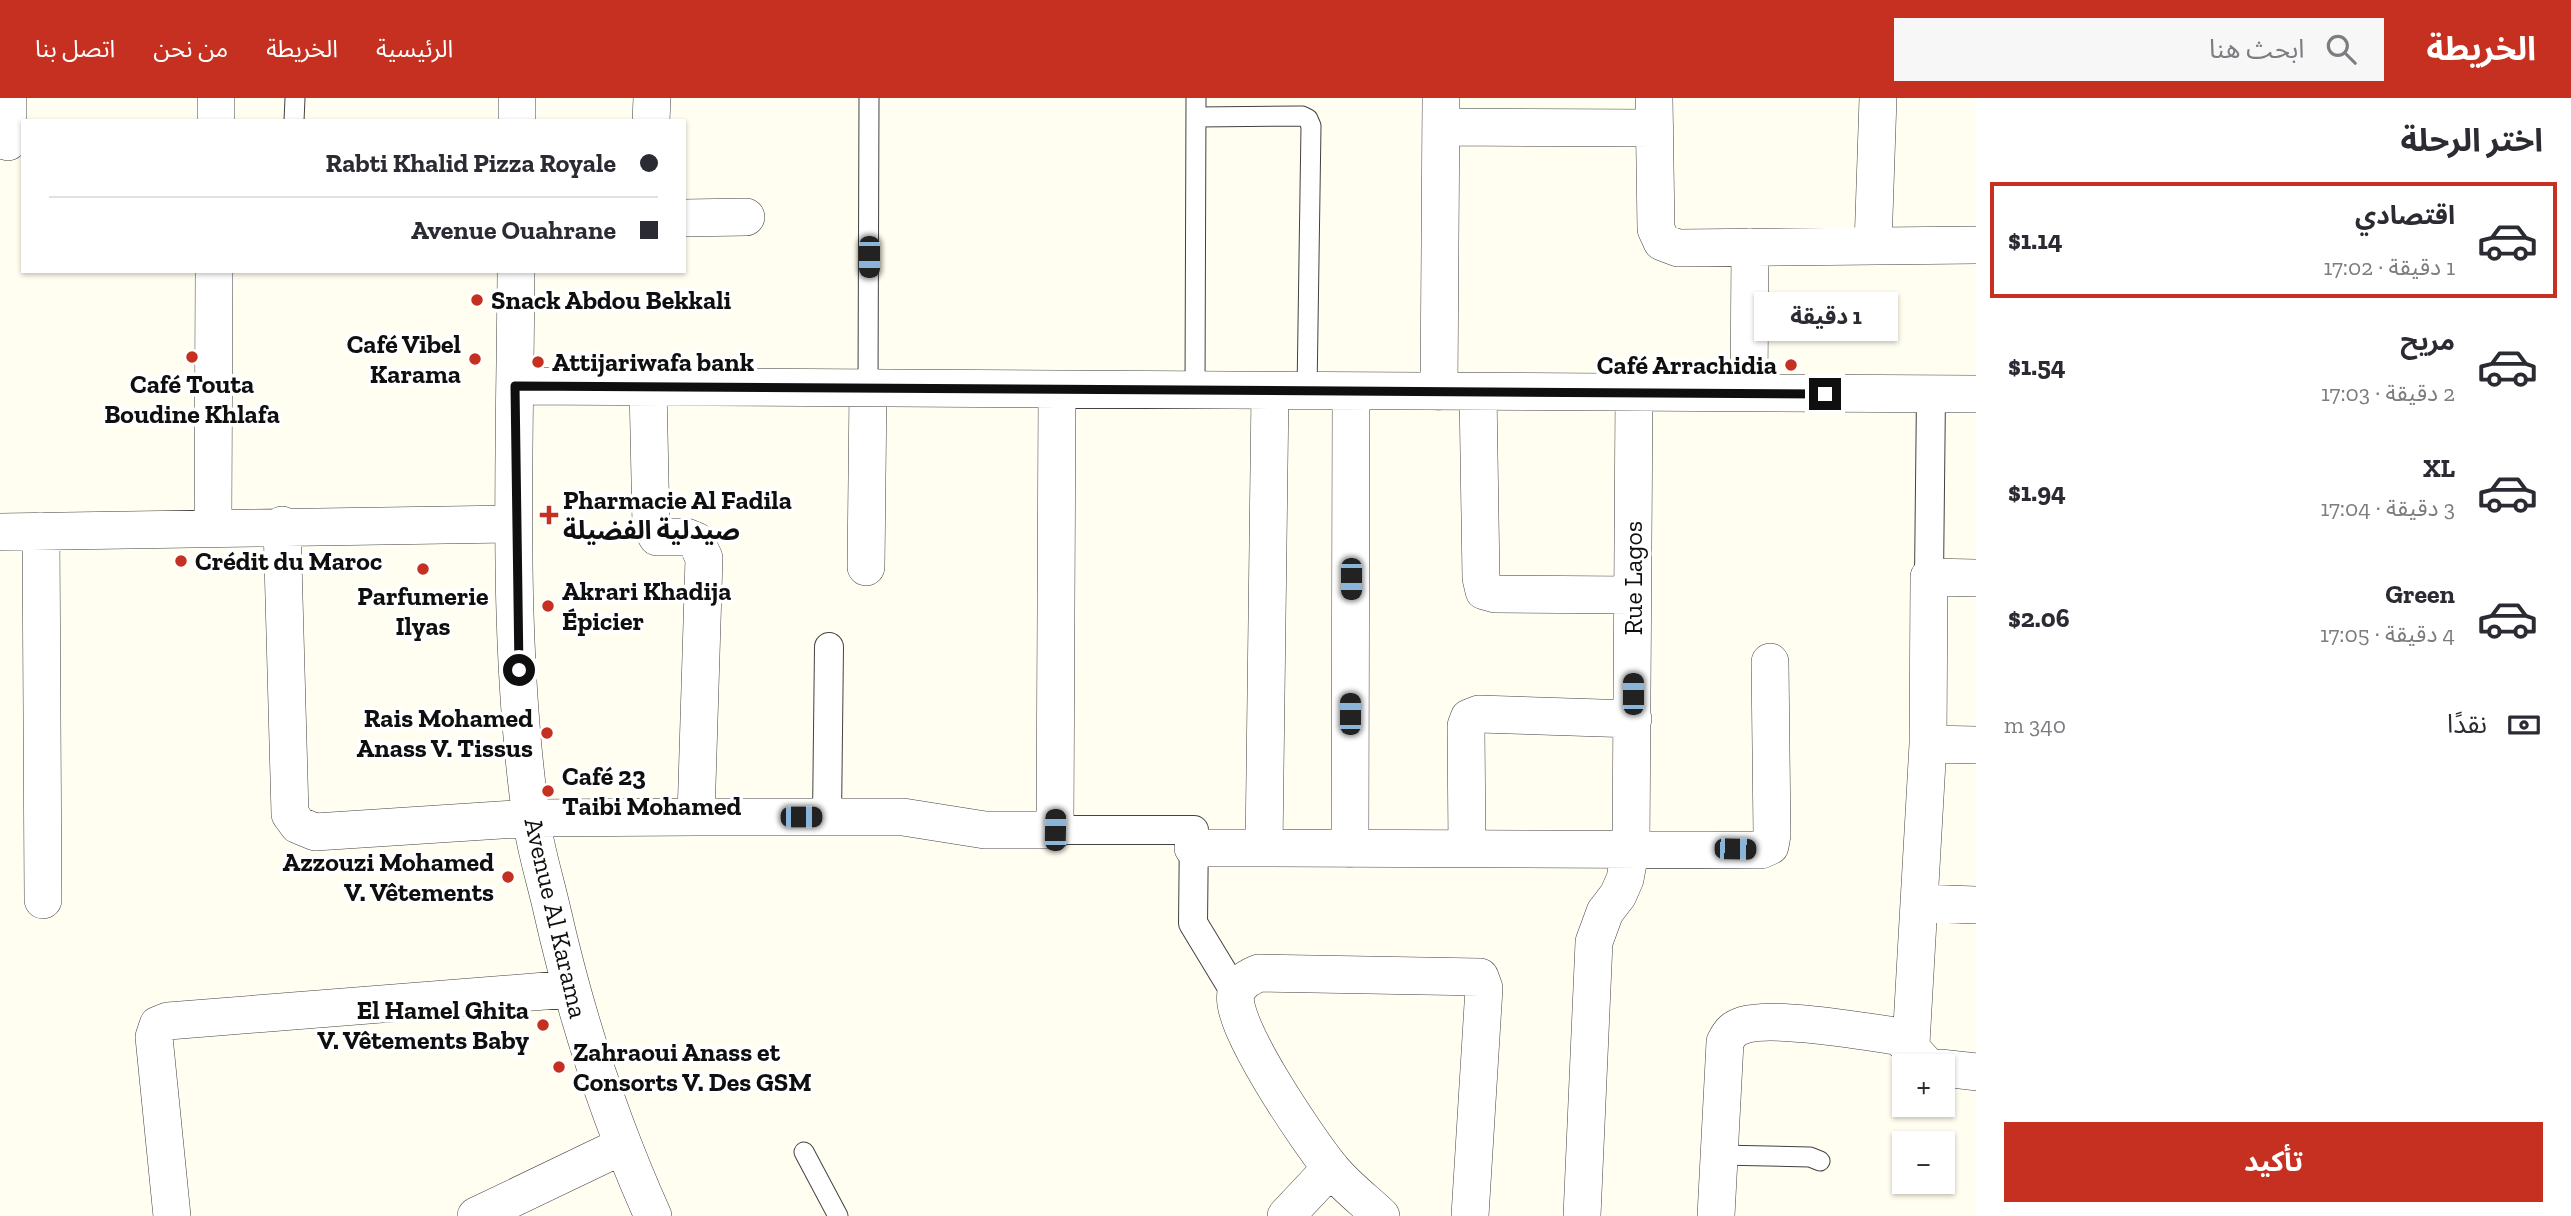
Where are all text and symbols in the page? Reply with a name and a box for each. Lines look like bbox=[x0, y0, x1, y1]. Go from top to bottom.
search box bbox=[1894, 18, 2384, 81]
text: الخريطة bbox=[2426, 29, 2536, 68]
icon: search bbox=[2322, 30, 2360, 68]
text: ابحث هنا bbox=[2209, 33, 2304, 65]
text: اتصل بنا bbox=[35, 34, 115, 63]
text: من نحن bbox=[153, 34, 228, 63]
text: الخريطة bbox=[266, 34, 338, 63]
text: الرئيسية bbox=[376, 34, 453, 63]
text: اختر الرحلة bbox=[2400, 121, 2543, 159]
text: Rabti Khalid Pizza Royale bbox=[326, 147, 616, 179]
text: اقتصادي bbox=[2355, 199, 2455, 231]
icon: car bbox=[2476, 209, 2539, 272]
text: Avenue Ouahrane bbox=[411, 214, 616, 246]
text: $1.14 bbox=[2008, 224, 2063, 256]
car bbox=[859, 236, 880, 278]
text: 1 دقيقة · 17:02 bbox=[2323, 253, 2455, 281]
place label: Snack Abdou Bekkali bbox=[491, 284, 732, 316]
marker: Snack Abdou Bekkali bbox=[469, 292, 485, 308]
callout: 1 دقيقة bbox=[1753, 292, 1897, 342]
text: 1 دقيقة bbox=[1790, 302, 1862, 330]
text: مريح bbox=[2400, 325, 2455, 357]
place label: Café Vibel Karama bbox=[347, 328, 461, 390]
icon: car bbox=[2476, 335, 2539, 398]
place label: Attijariwafa bank bbox=[552, 346, 755, 378]
marker: Café Touta Boudine Khlafa bbox=[184, 349, 200, 365]
place label: Café Arrachidia bbox=[1597, 349, 1777, 381]
text: $1.54 bbox=[2008, 350, 2066, 382]
marker: Café Vibel Karama bbox=[467, 351, 483, 367]
marker: Attijariwafa bank bbox=[530, 354, 546, 370]
marker: Café Arrachidia bbox=[1783, 357, 1799, 373]
place label: Café Touta Boudine Khlafa bbox=[104, 368, 280, 430]
route end bbox=[1809, 378, 1841, 410]
text: 2 دقيقة · 17:03 bbox=[2321, 379, 2455, 407]
text: XL bbox=[2423, 452, 2455, 484]
icon: car bbox=[2476, 461, 2539, 524]
text: $1.94 bbox=[2008, 476, 2066, 508]
place label: Pharmacie Al Fadila صيدلية الفضيلة bbox=[563, 484, 792, 546]
text: 3 دقيقة · 17:04 bbox=[2321, 494, 2455, 522]
marker: Pharmacie Al Fadila صيدلية الفضيلة bbox=[541, 507, 557, 523]
street label: Rue Lagos bbox=[1617, 521, 1649, 635]
place label: Crédit du Maroc bbox=[195, 545, 382, 577]
marker: Crédit du Maroc bbox=[173, 553, 189, 569]
car bbox=[1341, 558, 1362, 600]
marker: Parfumerie Ilyas bbox=[415, 561, 431, 577]
place label: Akrari Khadija Épicier bbox=[562, 575, 731, 637]
text: Green bbox=[2385, 578, 2455, 610]
place label: Parfumerie Ilyas bbox=[357, 580, 489, 642]
icon: car bbox=[2476, 587, 2539, 650]
marker: Akrari Khadija Épicier bbox=[540, 598, 556, 614]
text: $2.06 bbox=[2008, 602, 2070, 634]
text: 4 دقيقة · 17:05 bbox=[2320, 620, 2455, 648]
route start bbox=[503, 654, 535, 686]
car bbox=[1623, 673, 1644, 715]
car bbox=[1340, 693, 1361, 735]
place label: Rais Mohamed Anass V. Tissus bbox=[356, 702, 533, 764]
icon: cash bbox=[2505, 706, 2543, 744]
text: نقدًا bbox=[2447, 708, 2487, 740]
text: 340 m bbox=[2004, 711, 2066, 739]
marker: Rais Mohamed Anass V. Tissus bbox=[539, 725, 555, 741]
place label: Café 23 Taibi Mohamed bbox=[562, 760, 742, 822]
marker: Café 23 Taibi Mohamed bbox=[540, 783, 556, 799]
car bbox=[781, 807, 823, 828]
car bbox=[1045, 809, 1066, 851]
street label: Avenue Al Karama bbox=[517, 815, 595, 1022]
car bbox=[1714, 838, 1757, 860]
place label: Azzouzi Mohamed V. Vêtements bbox=[283, 846, 494, 908]
marker: Azzouzi Mohamed V. Vêtements bbox=[500, 869, 516, 885]
place label: El Hamel Ghita V. Vêtements Baby bbox=[317, 994, 529, 1056]
marker: El Hamel Ghita V. Vêtements Baby bbox=[535, 1017, 551, 1033]
place label: Zahraoui Anass et Consorts V. Des GSM bbox=[573, 1036, 812, 1098]
map controls bbox=[1892, 1054, 1955, 1194]
button: + bbox=[1892, 1054, 1955, 1117]
marker: Zahraoui Anass et Consorts V. Des GSM bbox=[551, 1059, 567, 1075]
button: تأكيد bbox=[2004, 1122, 2543, 1202]
button: − bbox=[1892, 1131, 1955, 1194]

